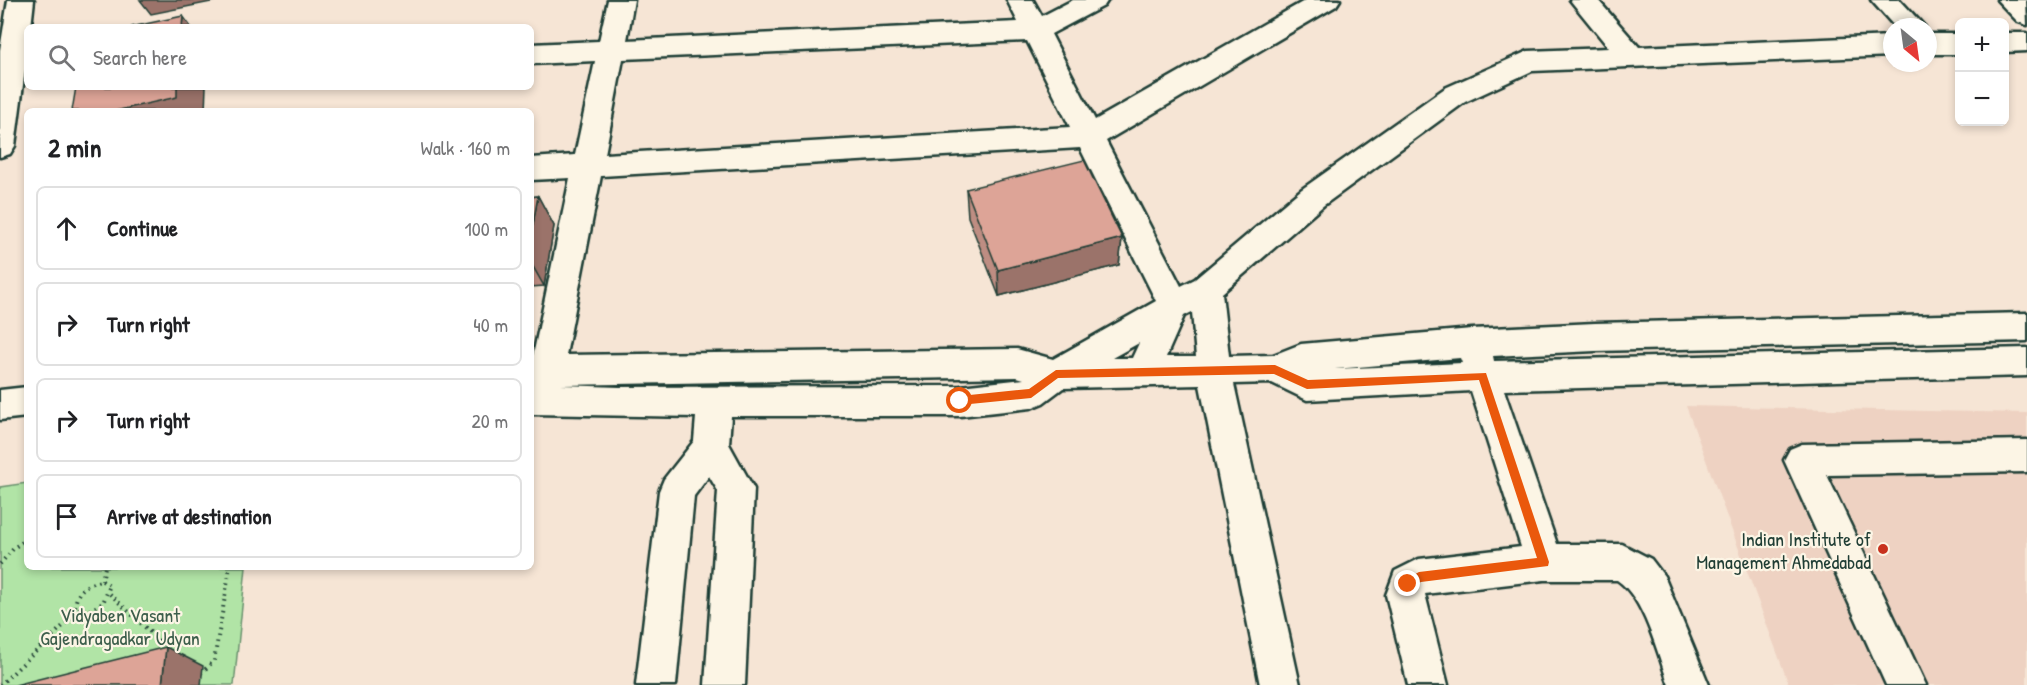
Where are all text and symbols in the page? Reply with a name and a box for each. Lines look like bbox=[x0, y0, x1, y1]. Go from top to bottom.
north arrow bbox=[1883, 18, 1937, 72]
map controls bbox=[1955, 18, 2009, 126]
button: + bbox=[1955, 18, 2009, 72]
search box bbox=[24, 24, 534, 90]
icon: search bbox=[45, 41, 78, 74]
text: Search here bbox=[93, 42, 187, 72]
button: − bbox=[1955, 72, 2009, 126]
text: 2 min bbox=[48, 130, 101, 165]
text: Walk · 160 m bbox=[421, 134, 510, 161]
icon: ahead bbox=[50, 212, 83, 245]
text: Continue bbox=[107, 213, 178, 243]
text: 100 m bbox=[465, 215, 508, 242]
icon: right bbox=[50, 308, 83, 341]
text: Turn right bbox=[107, 309, 190, 339]
text: 40 m bbox=[473, 311, 508, 338]
route start bbox=[946, 387, 972, 413]
icon: right bbox=[50, 404, 83, 437]
text: Turn right bbox=[107, 405, 190, 435]
text: 20 m bbox=[471, 407, 508, 434]
icon: arrive bbox=[50, 500, 83, 533]
text: Arrive at destination bbox=[107, 501, 272, 531]
place label: Indian Institute of Management Ahmedabad bbox=[1696, 525, 1871, 575]
marker: Indian Institute of Management Ahmedabad bbox=[1876, 542, 1890, 556]
route end bbox=[1394, 570, 1420, 596]
park label: Vidyaben Vasant Gajendragadkar Udyan bbox=[40, 601, 200, 651]

